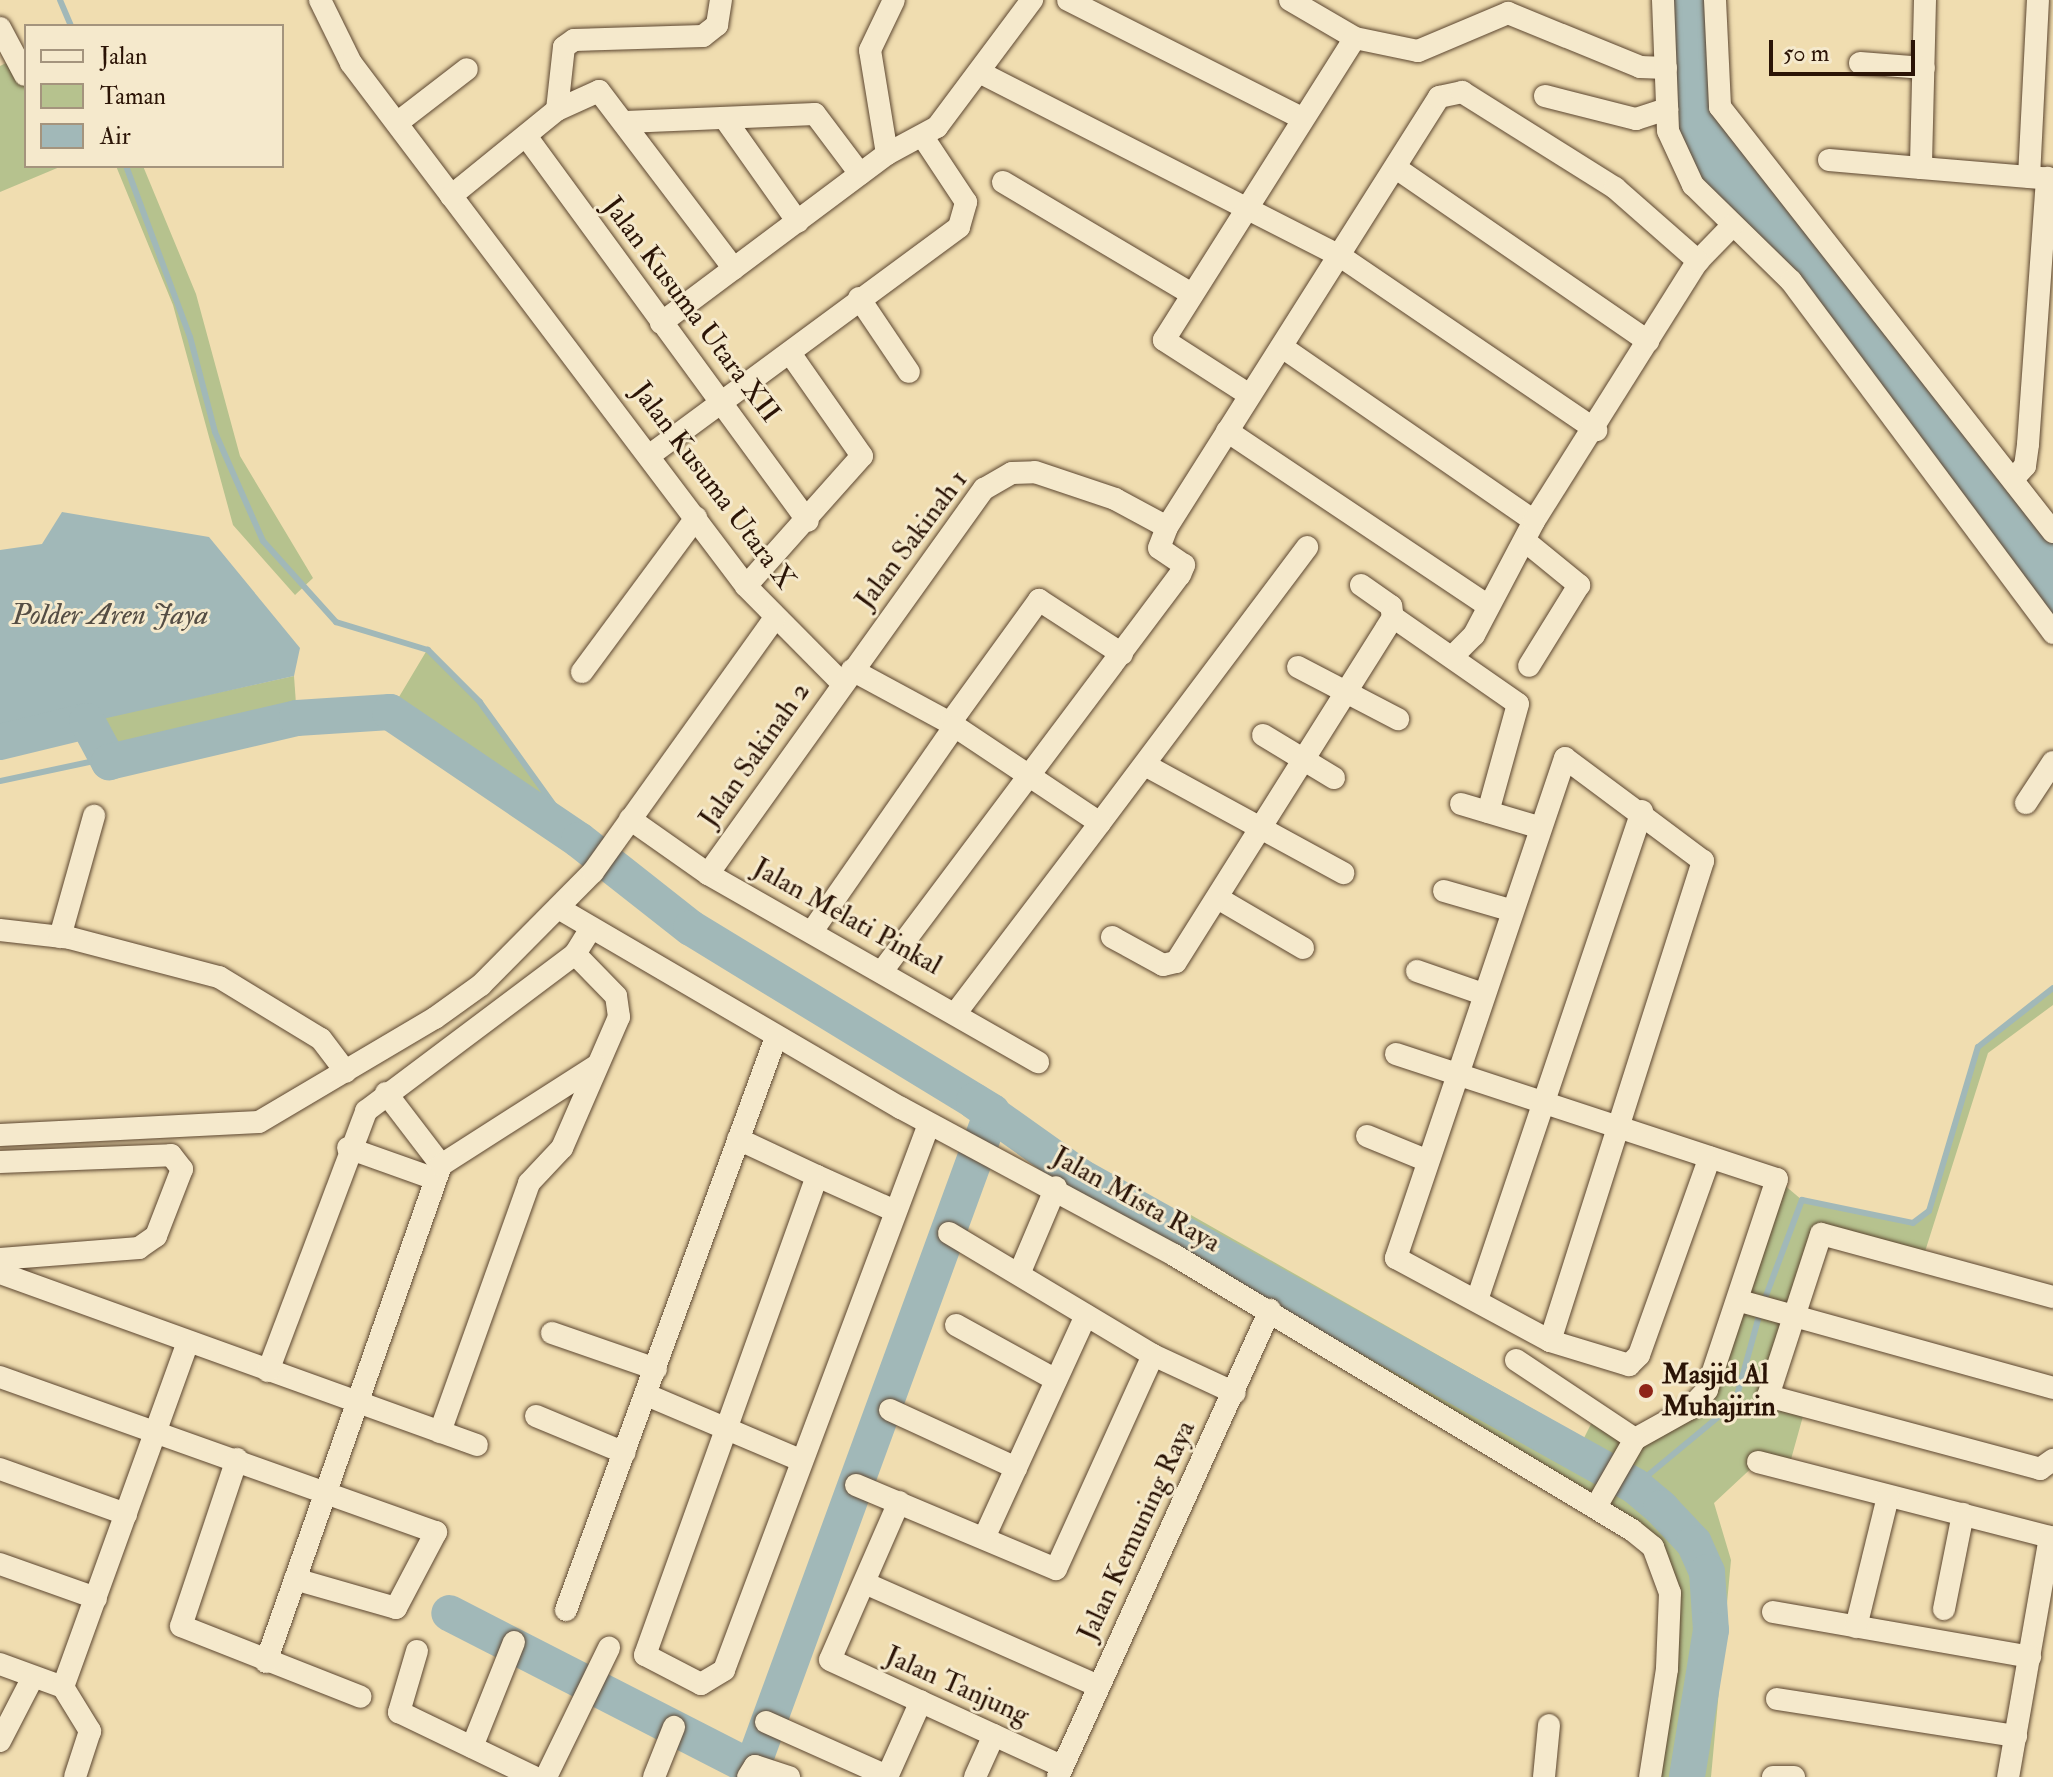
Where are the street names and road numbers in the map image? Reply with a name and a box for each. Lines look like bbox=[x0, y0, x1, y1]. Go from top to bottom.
street label: Jalan Kusuma Utara XII bbox=[595, 191, 787, 429]
street label: Jalan Kusuma Utara X bbox=[624, 376, 802, 596]
street label: Jalan Sakinah 1 bbox=[849, 464, 975, 616]
street label: Jalan Sakinah 2 bbox=[693, 676, 817, 834]
street label: Jalan Melati Pinkal bbox=[747, 851, 947, 983]
street label: Jalan Mista Raya bbox=[1046, 1140, 1226, 1260]
street label: Jalan Kemuning Raya bbox=[1071, 1416, 1203, 1646]
street label: Jalan Tanjung bbox=[880, 1639, 1034, 1733]

